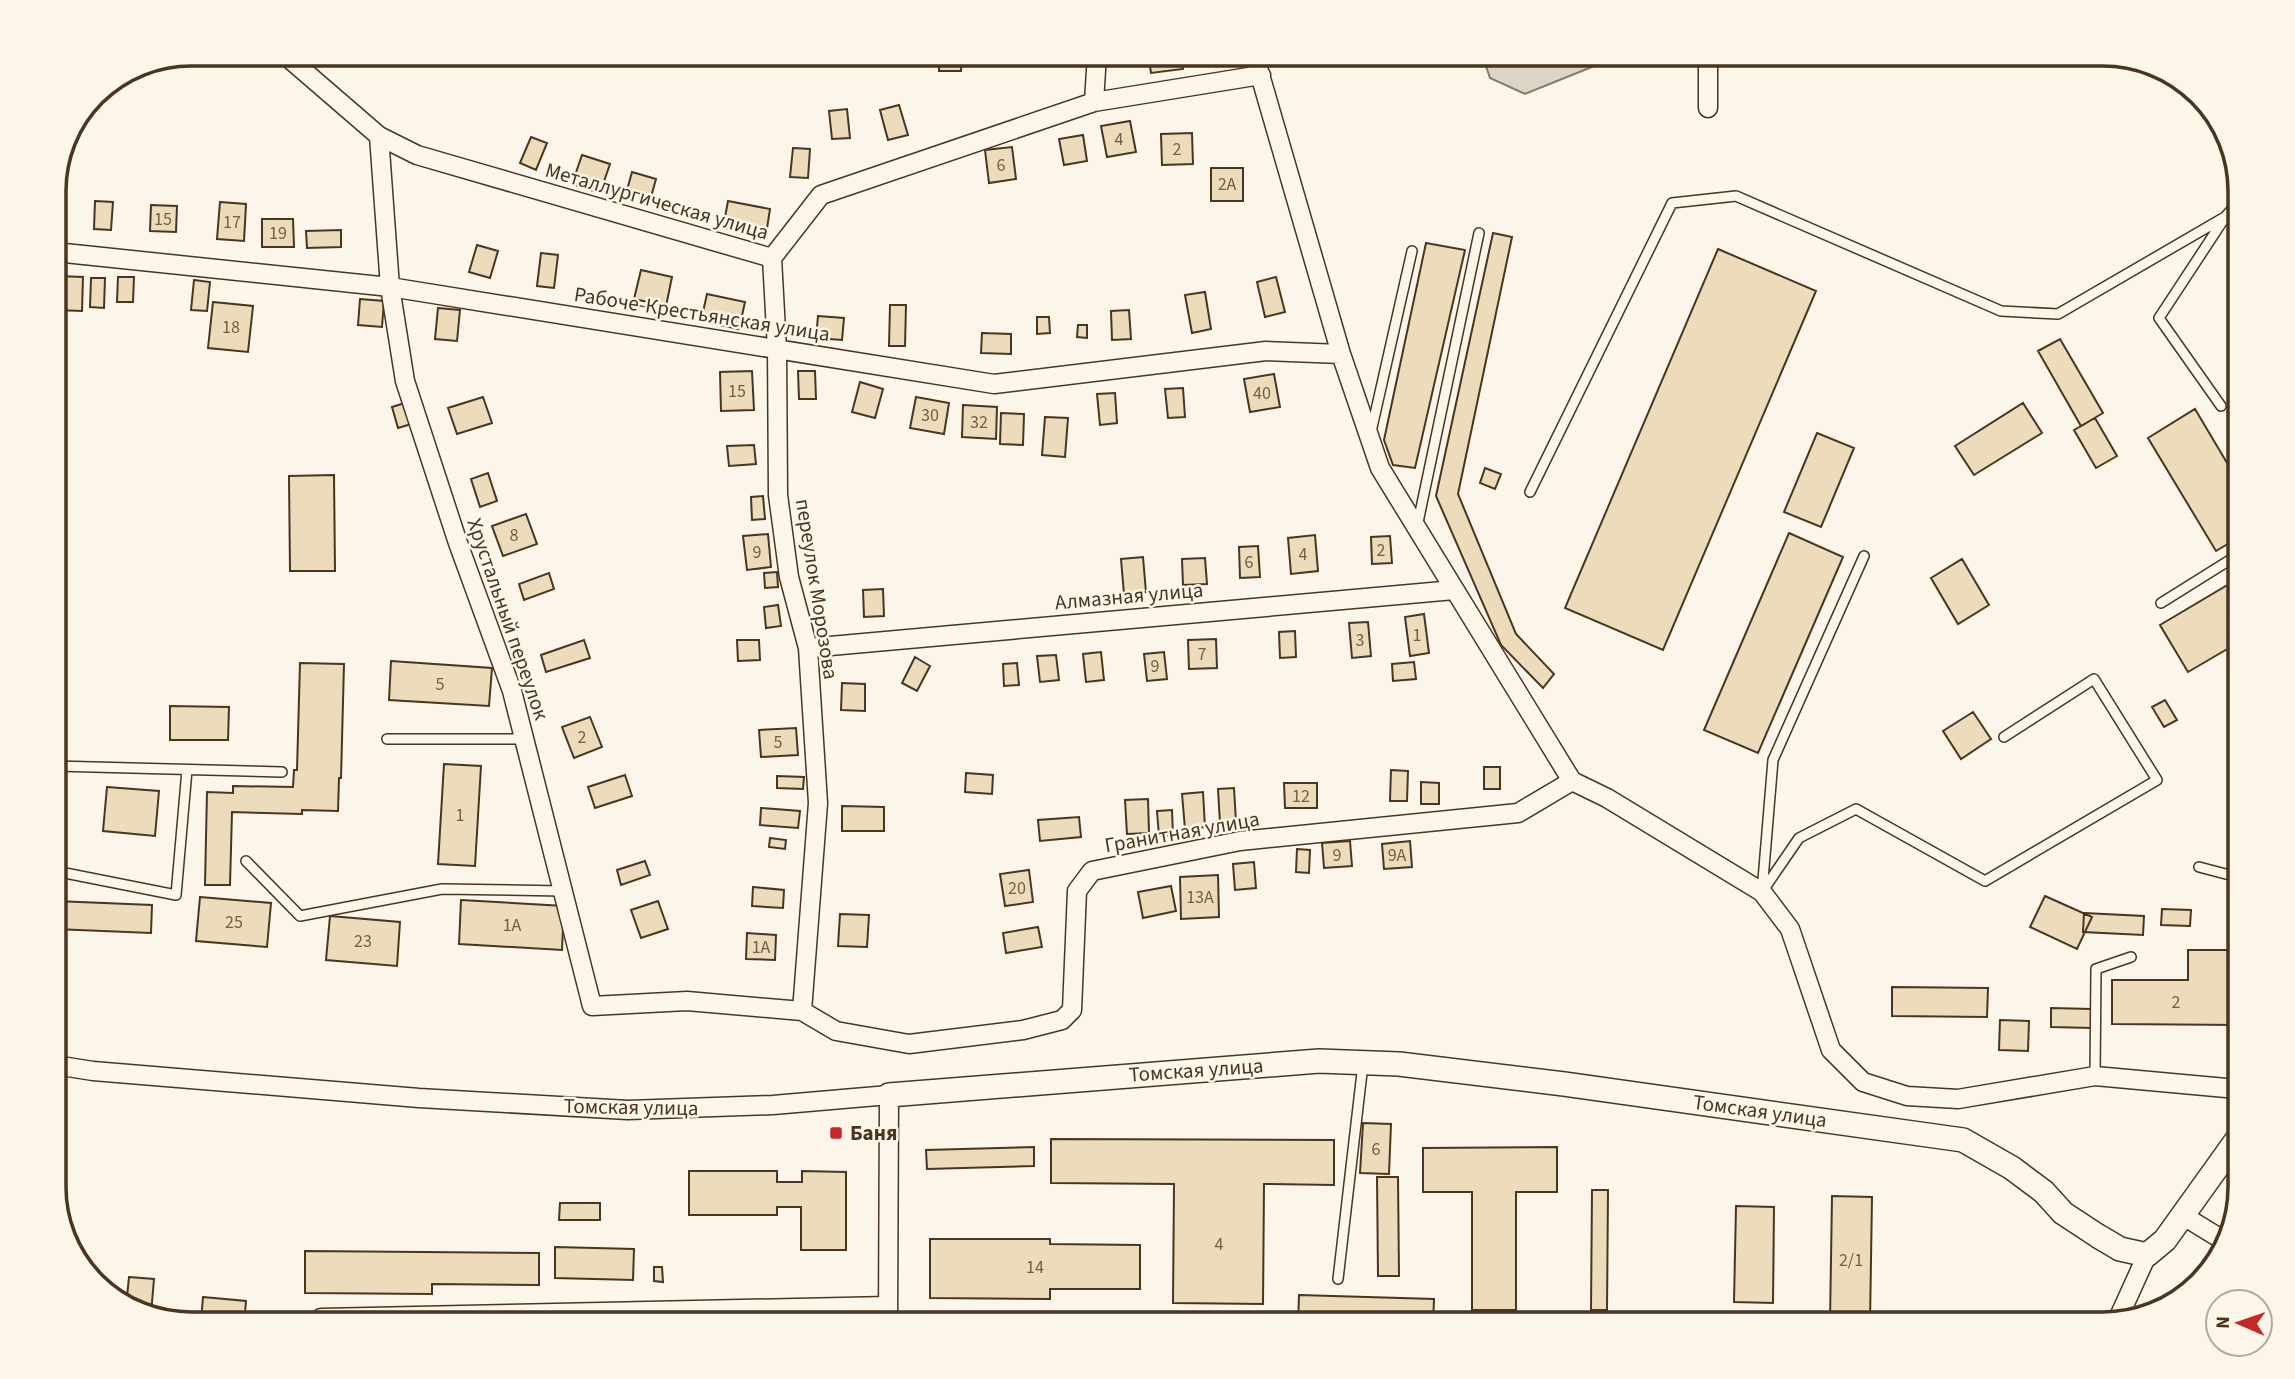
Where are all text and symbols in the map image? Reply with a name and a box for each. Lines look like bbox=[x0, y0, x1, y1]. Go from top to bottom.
house number: 4 bbox=[1115, 127, 1124, 152]
house number: 2 bbox=[1173, 137, 1182, 162]
house number: 6 bbox=[997, 153, 1006, 178]
street label: Металлургическая улица bbox=[542, 155, 772, 247]
house number: 2А bbox=[1218, 172, 1237, 197]
house number: 15 bbox=[154, 207, 172, 232]
house number: 17 bbox=[223, 210, 241, 235]
house number: 19 bbox=[269, 221, 287, 246]
street label: Рабоче-Крестьянская улица bbox=[572, 279, 832, 349]
house number: 18 bbox=[222, 315, 240, 340]
house number: 15 bbox=[728, 379, 746, 404]
house number: 40 bbox=[1253, 381, 1271, 406]
house number: 30 bbox=[921, 403, 939, 428]
house number: 32 bbox=[970, 410, 988, 435]
street label: переулок Морозова bbox=[788, 497, 846, 681]
street label: Хрустальный переулок bbox=[459, 514, 557, 724]
house number: 8 bbox=[510, 523, 519, 548]
house number: 2 bbox=[1377, 538, 1386, 563]
house number: 9 bbox=[753, 540, 762, 565]
house number: 4 bbox=[1299, 542, 1308, 567]
house number: 6 bbox=[1245, 550, 1254, 575]
street label: Алмазная улица bbox=[1054, 575, 1204, 617]
house number: 1 bbox=[1413, 623, 1421, 648]
house number: 3 bbox=[1356, 628, 1365, 653]
house number: 7 bbox=[1198, 642, 1207, 667]
house number: 9 bbox=[1151, 654, 1160, 679]
house number: 5 bbox=[436, 672, 445, 697]
house number: 2 bbox=[578, 725, 587, 750]
house number: 5 bbox=[774, 730, 783, 755]
house number: 12 bbox=[1292, 784, 1310, 809]
house number: 1 bbox=[456, 803, 464, 828]
street label: Гранитная улица bbox=[1102, 804, 1262, 860]
house number: 9 bbox=[1333, 843, 1342, 868]
house number: 9А bbox=[1388, 843, 1407, 868]
house number: 20 bbox=[1008, 876, 1026, 901]
house number: 13А bbox=[1186, 885, 1214, 910]
house number: 25 bbox=[225, 910, 243, 935]
house number: 1А bbox=[503, 913, 522, 938]
house number: 23 bbox=[354, 929, 372, 954]
house number: 1А bbox=[752, 935, 771, 960]
house number: 2 bbox=[2172, 990, 2181, 1015]
street label: Томская улица bbox=[1128, 1050, 1264, 1090]
street label: Томская улица bbox=[1691, 1087, 1829, 1135]
street label: Томская улица bbox=[563, 1091, 699, 1123]
place label: Баня bbox=[850, 1118, 897, 1148]
marker: Баня bbox=[828, 1125, 844, 1141]
house number: 6 bbox=[1372, 1137, 1381, 1162]
house number: 4 bbox=[1215, 1232, 1224, 1257]
house number: 2/1 bbox=[1839, 1248, 1863, 1273]
house number: 14 bbox=[1026, 1255, 1044, 1280]
north arrow bbox=[2204, 1288, 2274, 1358]
text: N bbox=[2210, 1316, 2237, 1329]

